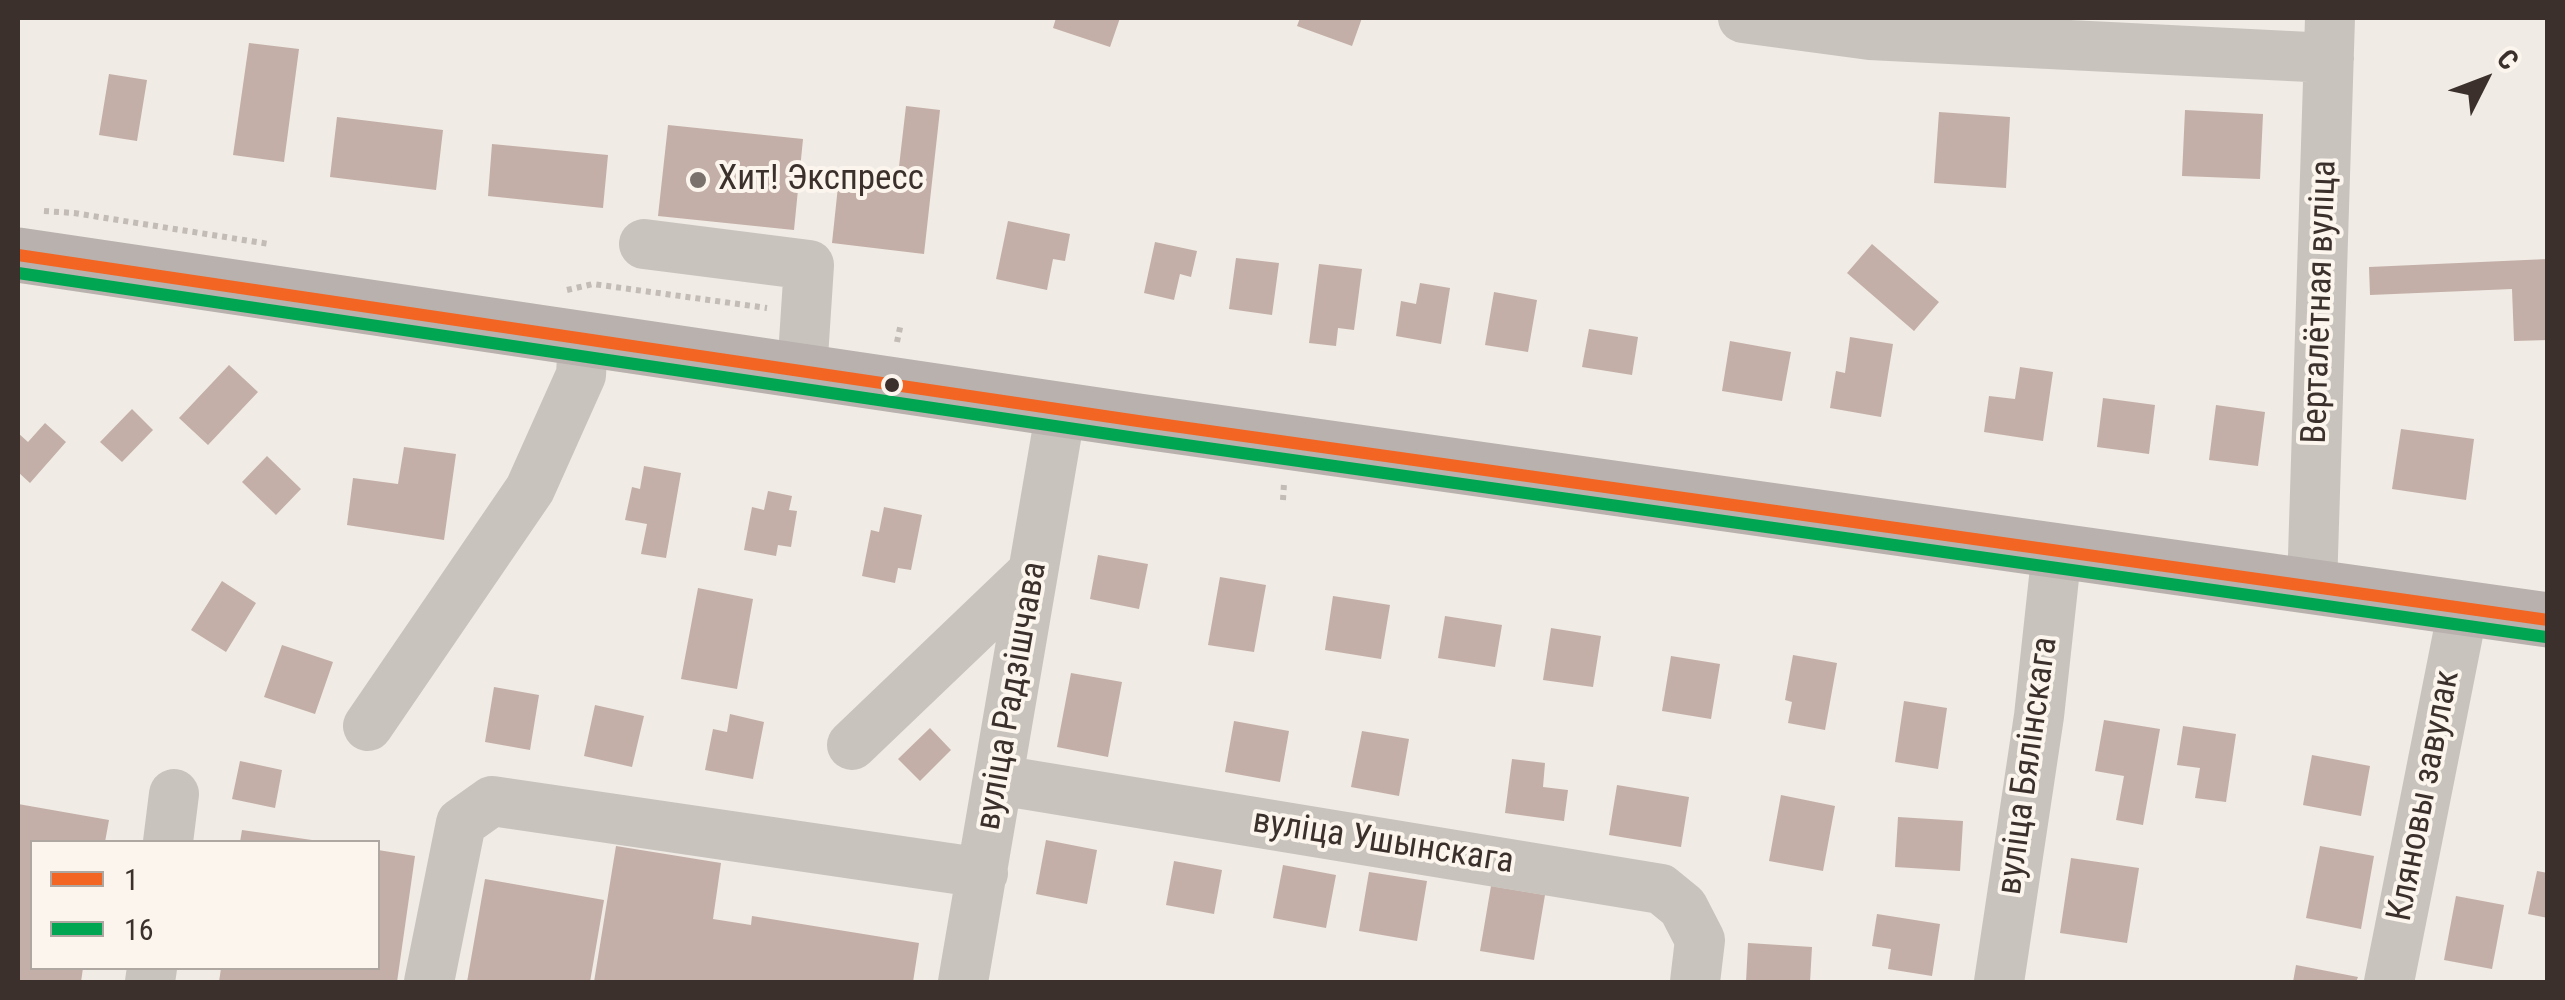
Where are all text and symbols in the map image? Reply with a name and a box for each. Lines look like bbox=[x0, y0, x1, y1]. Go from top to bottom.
north arrow bbox=[2435, 30, 2535, 130]
text: С bbox=[2490, 43, 2525, 77]
place label: Хит! Экспресс bbox=[718, 159, 924, 201]
street label: Верталётная вуліца bbox=[2295, 160, 2347, 444]
marker: Хит! Экспресс bbox=[687, 169, 709, 191]
unlabelled marker bbox=[882, 375, 902, 395]
street label: вуліца Радзішчава bbox=[969, 559, 1057, 833]
street label: вуліца Бялінскага bbox=[1990, 634, 2068, 898]
street label: Кляновы завулак bbox=[2380, 667, 2470, 925]
street label: вуліца Ушынскага bbox=[1250, 802, 1516, 884]
legend bbox=[30, 840, 380, 970]
text: 1 bbox=[124, 862, 139, 897]
text: 16 bbox=[124, 912, 154, 947]

